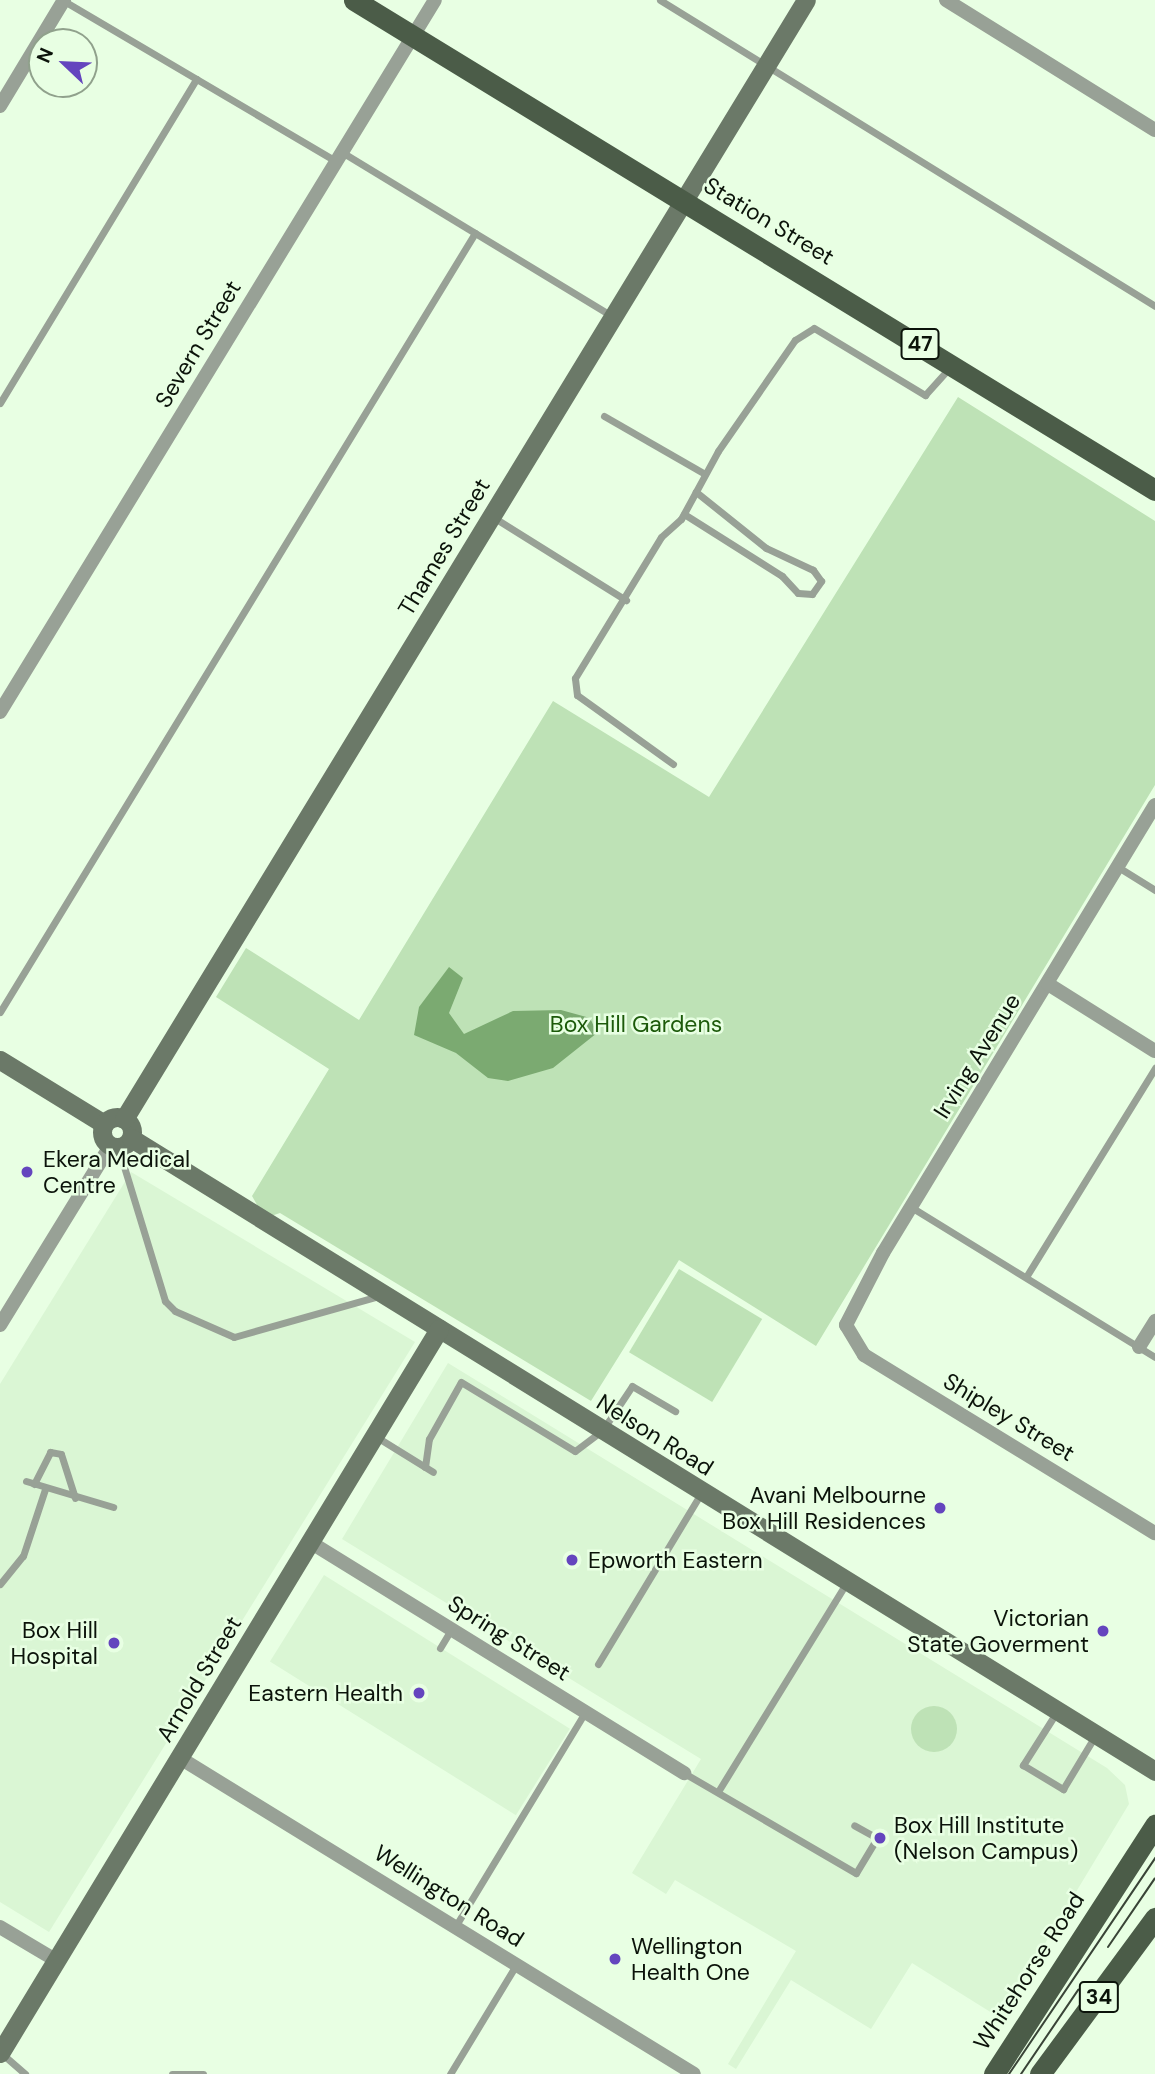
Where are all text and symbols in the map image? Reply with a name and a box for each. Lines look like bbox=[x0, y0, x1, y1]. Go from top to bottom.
north arrow bbox=[28, 28, 98, 98]
text: N bbox=[31, 44, 59, 67]
street label: Station Street bbox=[699, 171, 839, 271]
street label: Severn Street bbox=[149, 275, 247, 413]
road number: 47 bbox=[899, 326, 941, 362]
street label: Thames Street bbox=[392, 473, 496, 621]
street label: Irving Avenue bbox=[928, 989, 1026, 1123]
park label: Box Hill Gardens bbox=[550, 1010, 722, 1038]
place label: Ekera Medical Centre bbox=[43, 1145, 190, 1199]
marker: Ekera Medical Centre bbox=[17, 1162, 37, 1182]
street label: Shipley Street bbox=[938, 1367, 1080, 1467]
street label: Nelson Road bbox=[592, 1388, 718, 1482]
place label: Avani Melbourne Box Hill Residences bbox=[722, 1481, 926, 1535]
marker: Avani Melbourne Box Hill Residences bbox=[932, 1500, 948, 1516]
place label: Epworth Eastern bbox=[588, 1546, 763, 1574]
marker: Epworth Eastern bbox=[562, 1550, 582, 1570]
street label: Spring Street bbox=[443, 1589, 575, 1687]
place label: Victorian State Goverment bbox=[907, 1604, 1089, 1658]
street label: Arnold Street bbox=[151, 1611, 247, 1747]
place label: Box Hill Hospital bbox=[11, 1616, 98, 1670]
marker: Victorian State Goverment bbox=[1095, 1623, 1111, 1639]
marker: Box Hill Hospital bbox=[104, 1633, 124, 1653]
place label: Eastern Health bbox=[248, 1679, 403, 1707]
marker: Eastern Health bbox=[409, 1683, 429, 1703]
place label: Box Hill Institute (Nelson Campus) bbox=[894, 1811, 1078, 1865]
marker: Box Hill Institute (Nelson Campus) bbox=[872, 1830, 888, 1846]
street label: Wellington Road bbox=[369, 1839, 529, 1953]
street label: Whitehorse Road bbox=[968, 1887, 1090, 2055]
place label: Wellington Health One bbox=[631, 1932, 750, 1986]
marker: Wellington Health One bbox=[605, 1949, 625, 1969]
road number: 34 bbox=[1078, 1980, 1120, 2014]

